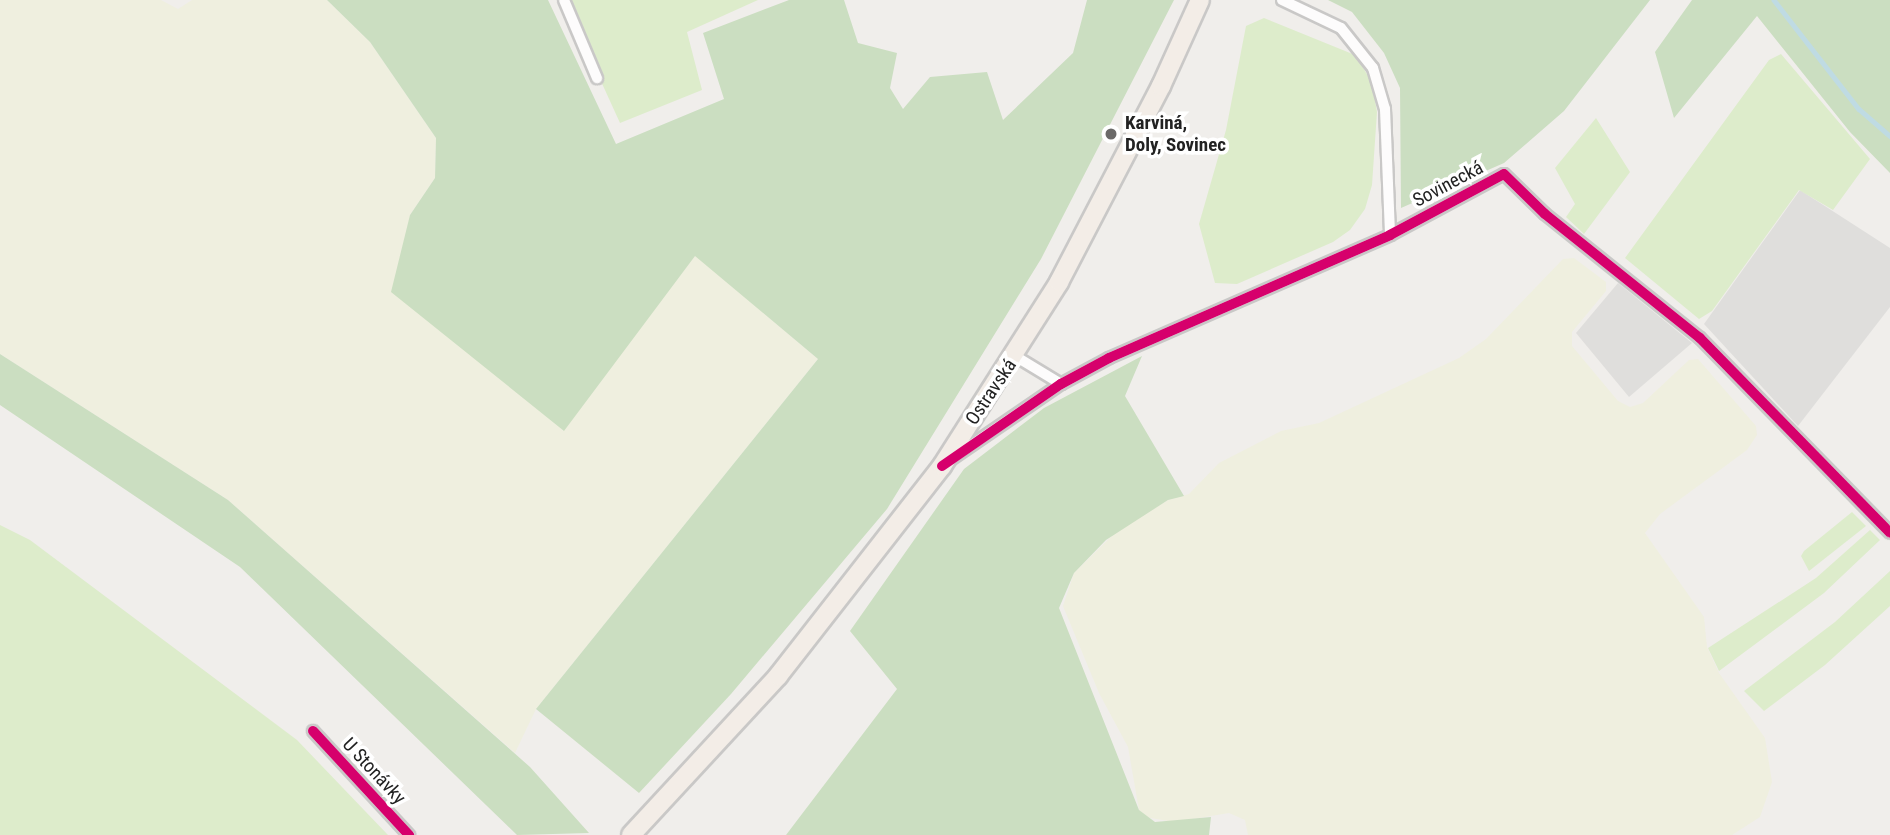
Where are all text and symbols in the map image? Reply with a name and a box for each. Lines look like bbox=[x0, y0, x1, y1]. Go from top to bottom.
place label: Karviná, Doly, Sovinec bbox=[1125, 112, 1226, 156]
marker: Karviná, Doly, Sovinec bbox=[1103, 126, 1119, 142]
street label: Sovinecká bbox=[1409, 156, 1487, 212]
street label: Ostravská bbox=[961, 355, 1021, 429]
street label: U Stonávky bbox=[337, 733, 411, 809]

